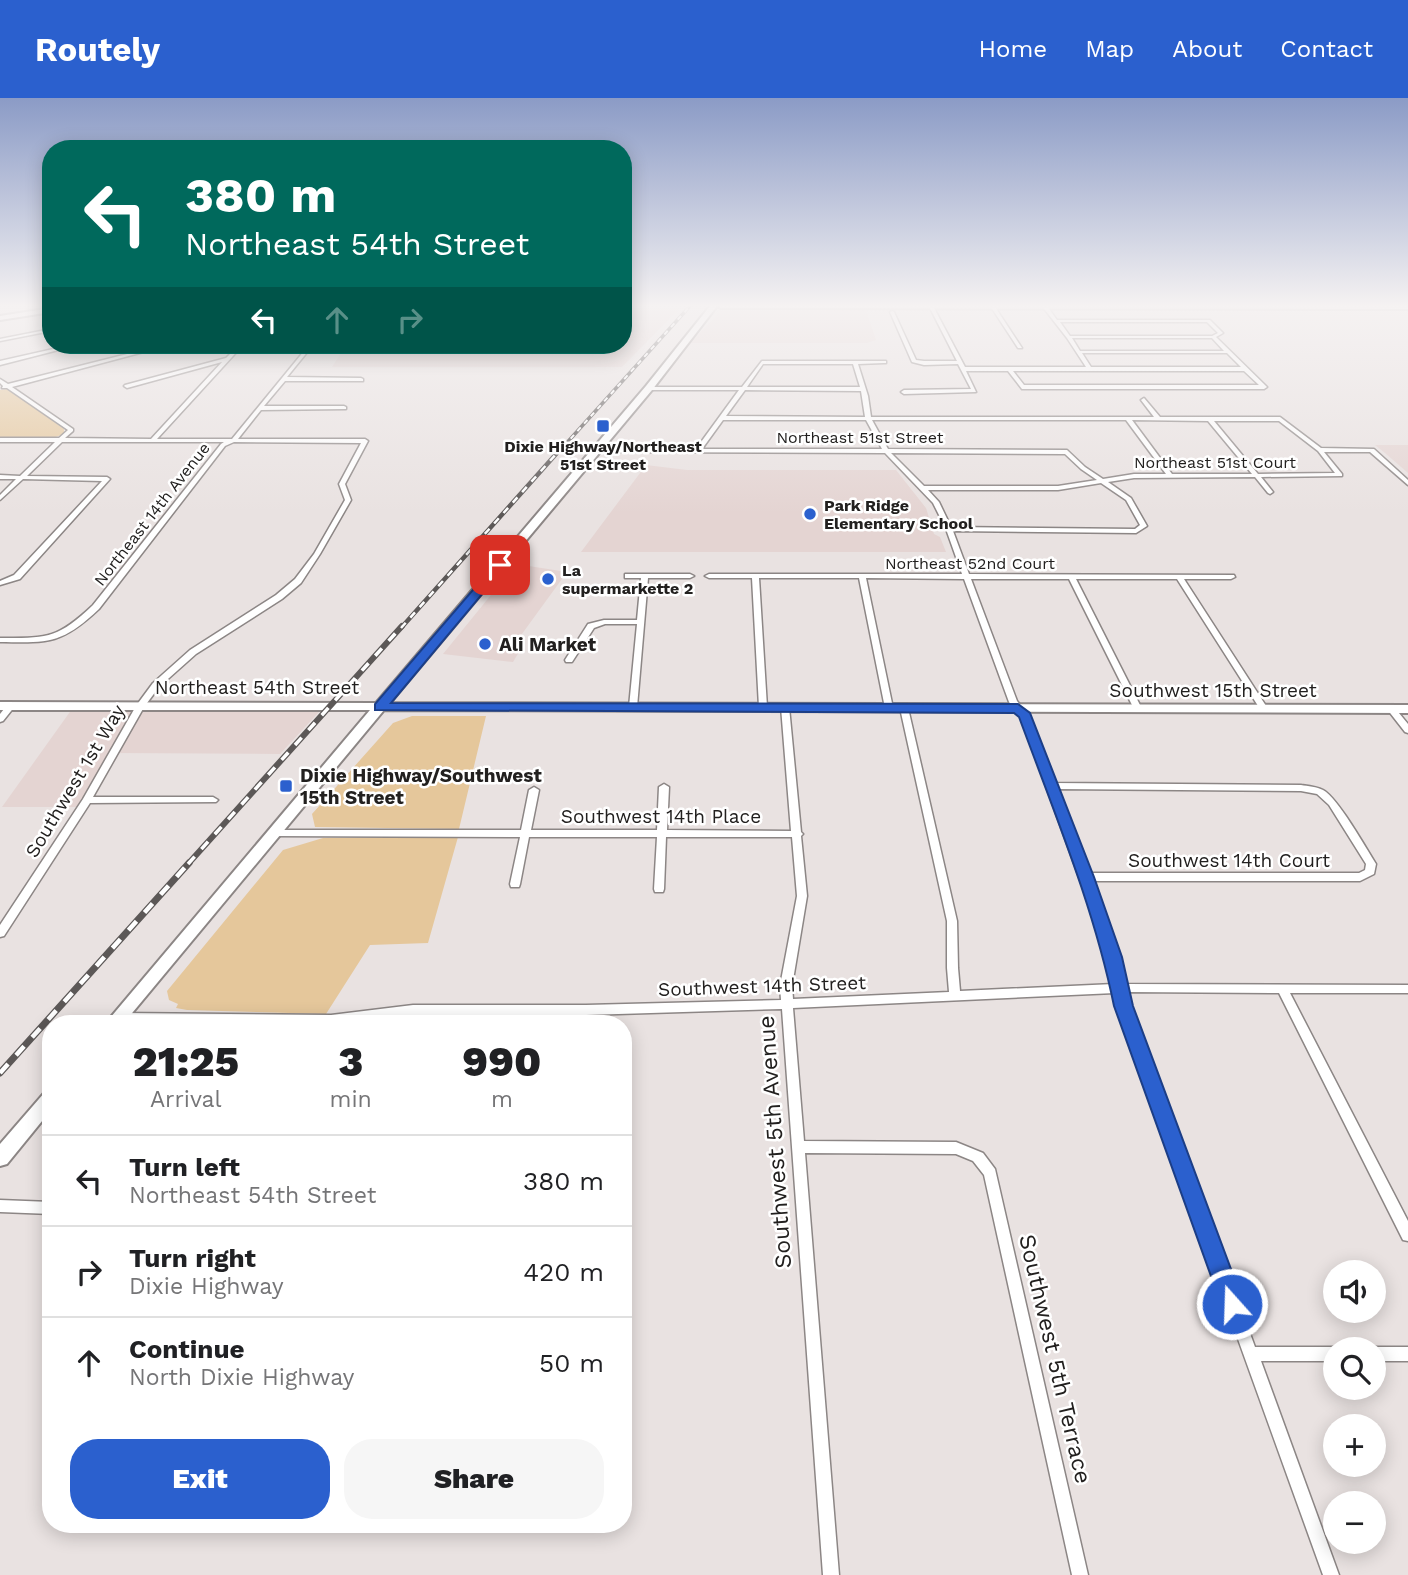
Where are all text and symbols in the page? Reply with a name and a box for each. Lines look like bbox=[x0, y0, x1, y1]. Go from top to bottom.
text: Routely bbox=[35, 30, 160, 69]
text: Home bbox=[979, 35, 1047, 63]
text: Map bbox=[1085, 35, 1134, 63]
text: About bbox=[1172, 35, 1242, 63]
text: Contact bbox=[1280, 35, 1373, 63]
text: 380 m bbox=[185, 166, 336, 224]
icon: left bbox=[70, 168, 161, 259]
text: Northeast 54th Street bbox=[185, 225, 529, 263]
icon: left bbox=[245, 301, 283, 339]
icon: ahead bbox=[318, 301, 356, 339]
icon: right bbox=[391, 301, 429, 339]
marker: Dixie Highway/Northeast 51st Street bbox=[595, 418, 611, 434]
street label: Northeast 51st Street bbox=[776, 428, 944, 447]
place label: Dixie Highway/Northeast 51st Street bbox=[504, 437, 702, 474]
street label: Northeast 14th Avenue bbox=[90, 439, 214, 589]
street label: Northeast 51st Court bbox=[1134, 453, 1296, 472]
place label: Park Ridge Elementary School bbox=[824, 496, 974, 533]
marker: Park Ridge Elementary School bbox=[802, 506, 818, 522]
pin bbox=[470, 535, 530, 595]
icon: arrive bbox=[481, 546, 519, 584]
street label: Northeast 52nd Court bbox=[885, 554, 1055, 573]
place label: La supermarkette 2 bbox=[562, 561, 693, 598]
marker: La supermarkette 2 bbox=[540, 571, 556, 587]
place label: Ali Market bbox=[499, 633, 597, 656]
marker: Ali Market bbox=[477, 636, 493, 652]
street label: Northeast 54th Street bbox=[155, 676, 359, 699]
street label: Southwest 15th Street bbox=[1109, 679, 1317, 702]
street label: Southwest 1st Way bbox=[20, 700, 130, 862]
place label: Dixie Highway/Southwest 15th Street bbox=[300, 764, 542, 809]
marker: Dixie Highway/Southwest 15th Street bbox=[278, 778, 294, 794]
street label: Southwest 14th Place bbox=[561, 805, 761, 828]
street label: Southwest 14th Court bbox=[1128, 849, 1330, 872]
street label: Southwest 14th Street bbox=[658, 971, 866, 1001]
street label: Southwest 5th Avenue bbox=[753, 1015, 797, 1269]
text: 21:25 bbox=[133, 1037, 239, 1086]
text: 3 bbox=[338, 1037, 363, 1086]
text: 990 bbox=[462, 1037, 541, 1086]
text: Arrival bbox=[150, 1086, 222, 1113]
text: min bbox=[330, 1086, 372, 1113]
text: m bbox=[491, 1086, 513, 1113]
text: Turn left bbox=[129, 1152, 240, 1182]
icon: left bbox=[70, 1162, 108, 1200]
text: 380 m bbox=[523, 1166, 604, 1196]
text: Northeast 54th Street bbox=[129, 1182, 376, 1209]
street label: Southwest 5th Terrace bbox=[1013, 1232, 1097, 1486]
text: Turn right bbox=[129, 1243, 256, 1273]
icon: right bbox=[70, 1253, 108, 1291]
text: 420 m bbox=[523, 1257, 604, 1287]
map controls bbox=[1323, 1260, 1386, 1554]
button: sound bbox=[1323, 1260, 1386, 1323]
position arrow bbox=[1195, 1267, 1269, 1341]
text: Dixie Highway bbox=[129, 1273, 284, 1300]
text: Continue bbox=[129, 1334, 245, 1364]
button: search bbox=[1323, 1337, 1386, 1400]
icon: ahead bbox=[70, 1344, 108, 1382]
text: 50 m bbox=[539, 1348, 604, 1378]
text: North Dixie Highway bbox=[129, 1364, 354, 1391]
button: + bbox=[1323, 1414, 1386, 1477]
button: Exit bbox=[70, 1439, 330, 1519]
button: Share bbox=[344, 1439, 604, 1519]
button: − bbox=[1323, 1491, 1386, 1554]

